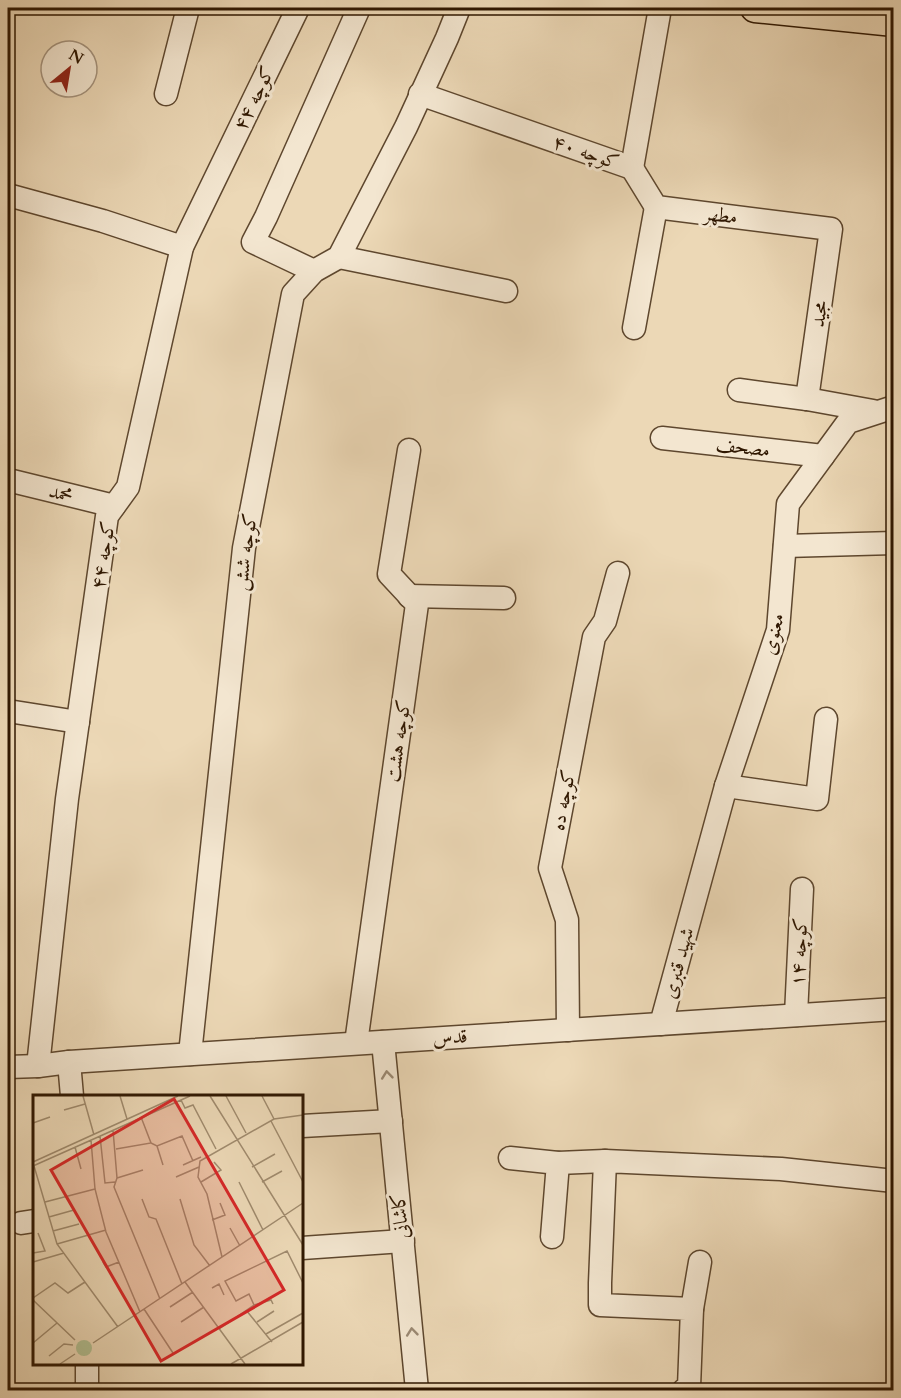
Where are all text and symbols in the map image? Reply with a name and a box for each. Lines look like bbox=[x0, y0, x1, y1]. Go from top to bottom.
north arrow bbox=[39, 39, 99, 99]
text: N bbox=[64, 44, 88, 70]
street label: کوچه ۴۴ bbox=[227, 61, 281, 135]
street label: کوچه ۴۰ bbox=[549, 128, 623, 176]
street label: مطهر bbox=[701, 199, 739, 230]
street label: مجید bbox=[804, 299, 834, 329]
street label: مصحف bbox=[714, 430, 772, 464]
street label: محمد bbox=[46, 477, 76, 509]
street label: کوچه شش bbox=[226, 511, 264, 593]
street label: کوچه ۴۴ bbox=[84, 519, 122, 591]
street label: معنوی bbox=[755, 610, 791, 658]
street label: کوچه هشت bbox=[379, 698, 417, 784]
street label: کوچه ده bbox=[544, 767, 582, 833]
street label: کوچه ۱۴ bbox=[784, 917, 814, 987]
street label: شهید قنبری bbox=[656, 924, 700, 1002]
street label: قدس bbox=[432, 1022, 468, 1052]
one-way arrow bbox=[381, 1071, 394, 1080]
inset map bbox=[33, 1095, 303, 1365]
street label: کاشانی bbox=[384, 1192, 416, 1240]
one-way arrow bbox=[406, 1328, 419, 1337]

